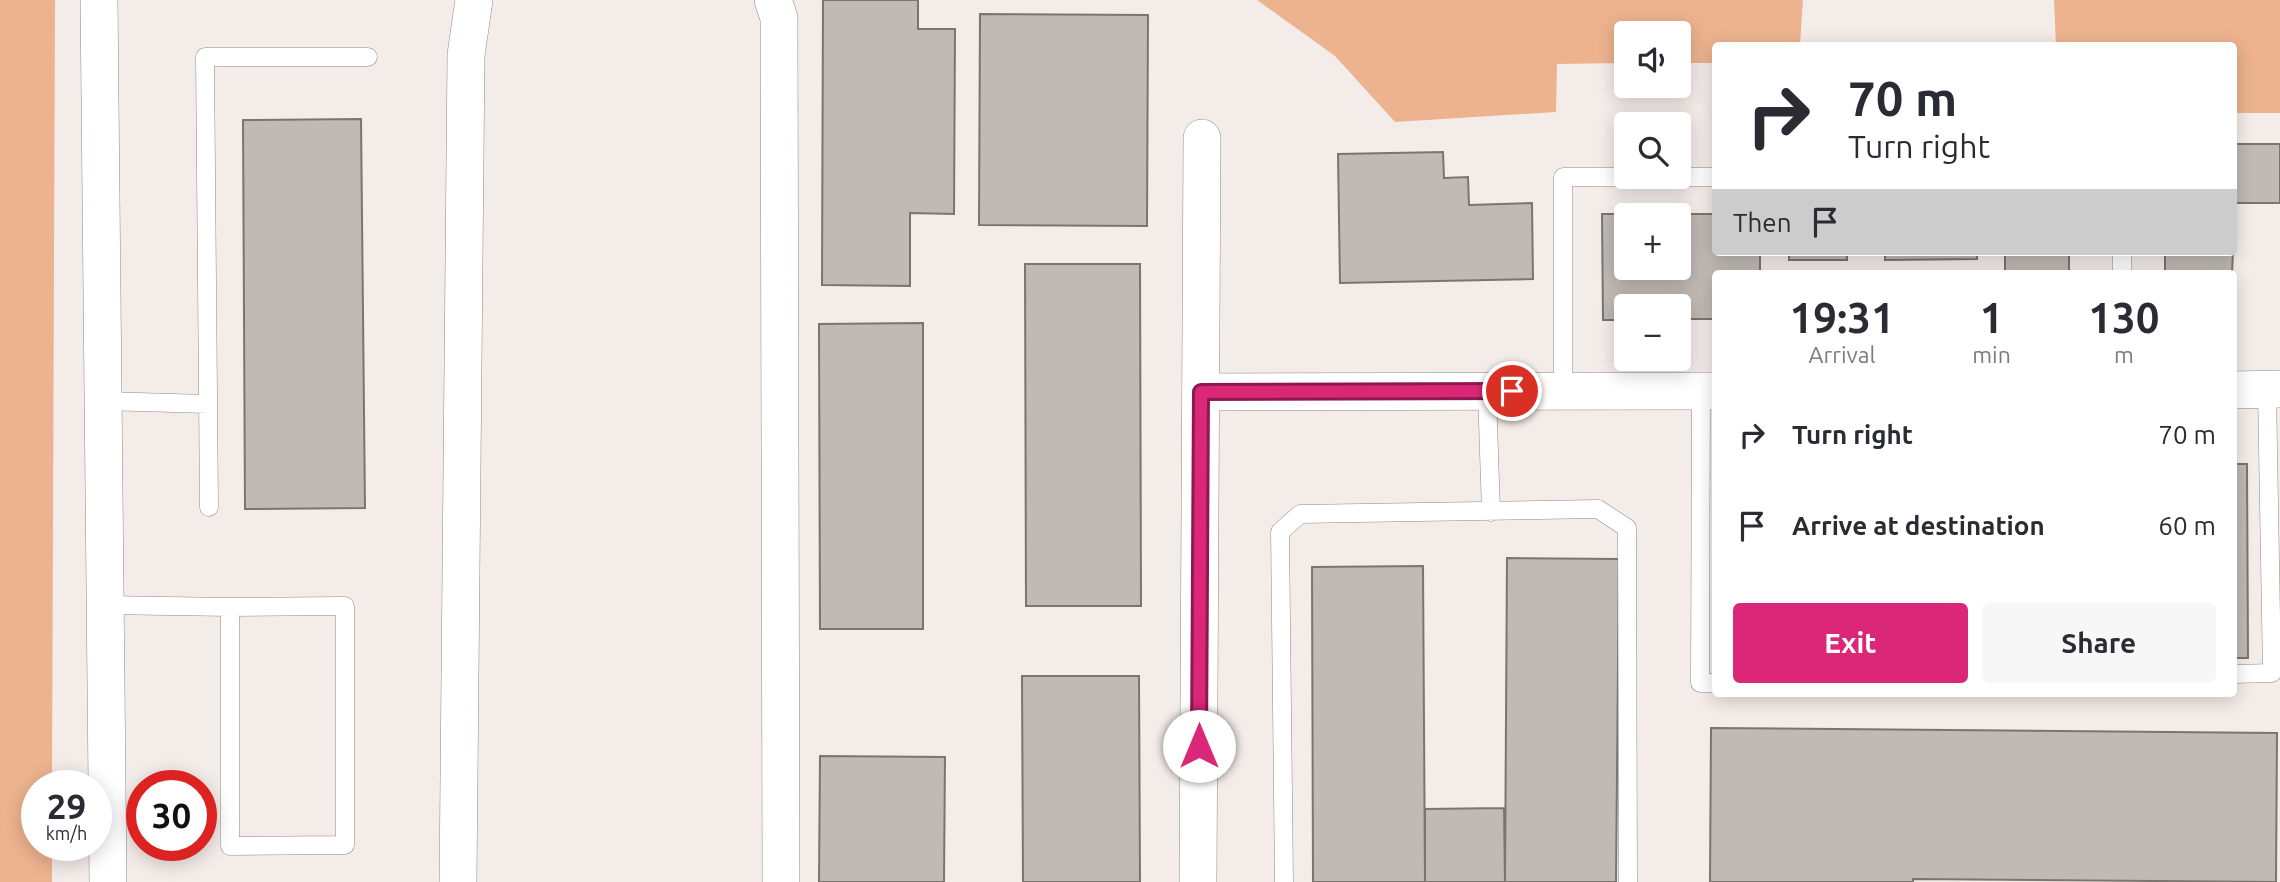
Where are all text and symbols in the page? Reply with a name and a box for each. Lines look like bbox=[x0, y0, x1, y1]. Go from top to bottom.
map controls bbox=[1614, 21, 1691, 371]
button: sound bbox=[1614, 21, 1691, 98]
icon: right bbox=[1733, 70, 1824, 161]
text: 70 m bbox=[1848, 70, 1957, 125]
button: search bbox=[1614, 112, 1691, 189]
text: Turn right bbox=[1848, 128, 1990, 164]
button: + bbox=[1614, 203, 1691, 280]
icon: arrive bbox=[1806, 203, 1844, 241]
text: Then bbox=[1733, 208, 1792, 237]
button: − bbox=[1614, 294, 1691, 371]
text: 19:31 bbox=[1790, 294, 1895, 341]
text: 1 bbox=[1980, 294, 2003, 341]
text: 130 bbox=[2088, 294, 2159, 341]
text: Arrival bbox=[1809, 342, 1876, 367]
text: min bbox=[1972, 342, 2011, 367]
text: m bbox=[2114, 342, 2134, 367]
pin bbox=[1482, 361, 1542, 421]
icon: arrive bbox=[1493, 372, 1531, 410]
icon: right bbox=[1733, 416, 1771, 454]
text: Turn right bbox=[1792, 420, 1913, 449]
text: 70 m bbox=[2158, 420, 2216, 449]
icon: arrive bbox=[1733, 507, 1771, 545]
text: Arrive at destination bbox=[1792, 511, 2045, 540]
text: 60 m bbox=[2158, 511, 2216, 540]
button: Exit bbox=[1733, 603, 1968, 683]
button: Share bbox=[1982, 603, 2216, 683]
position arrow bbox=[1162, 709, 1236, 783]
speed limit sign: 30 bbox=[126, 770, 217, 861]
text: 29 bbox=[47, 786, 86, 826]
text: km/h bbox=[46, 823, 87, 843]

